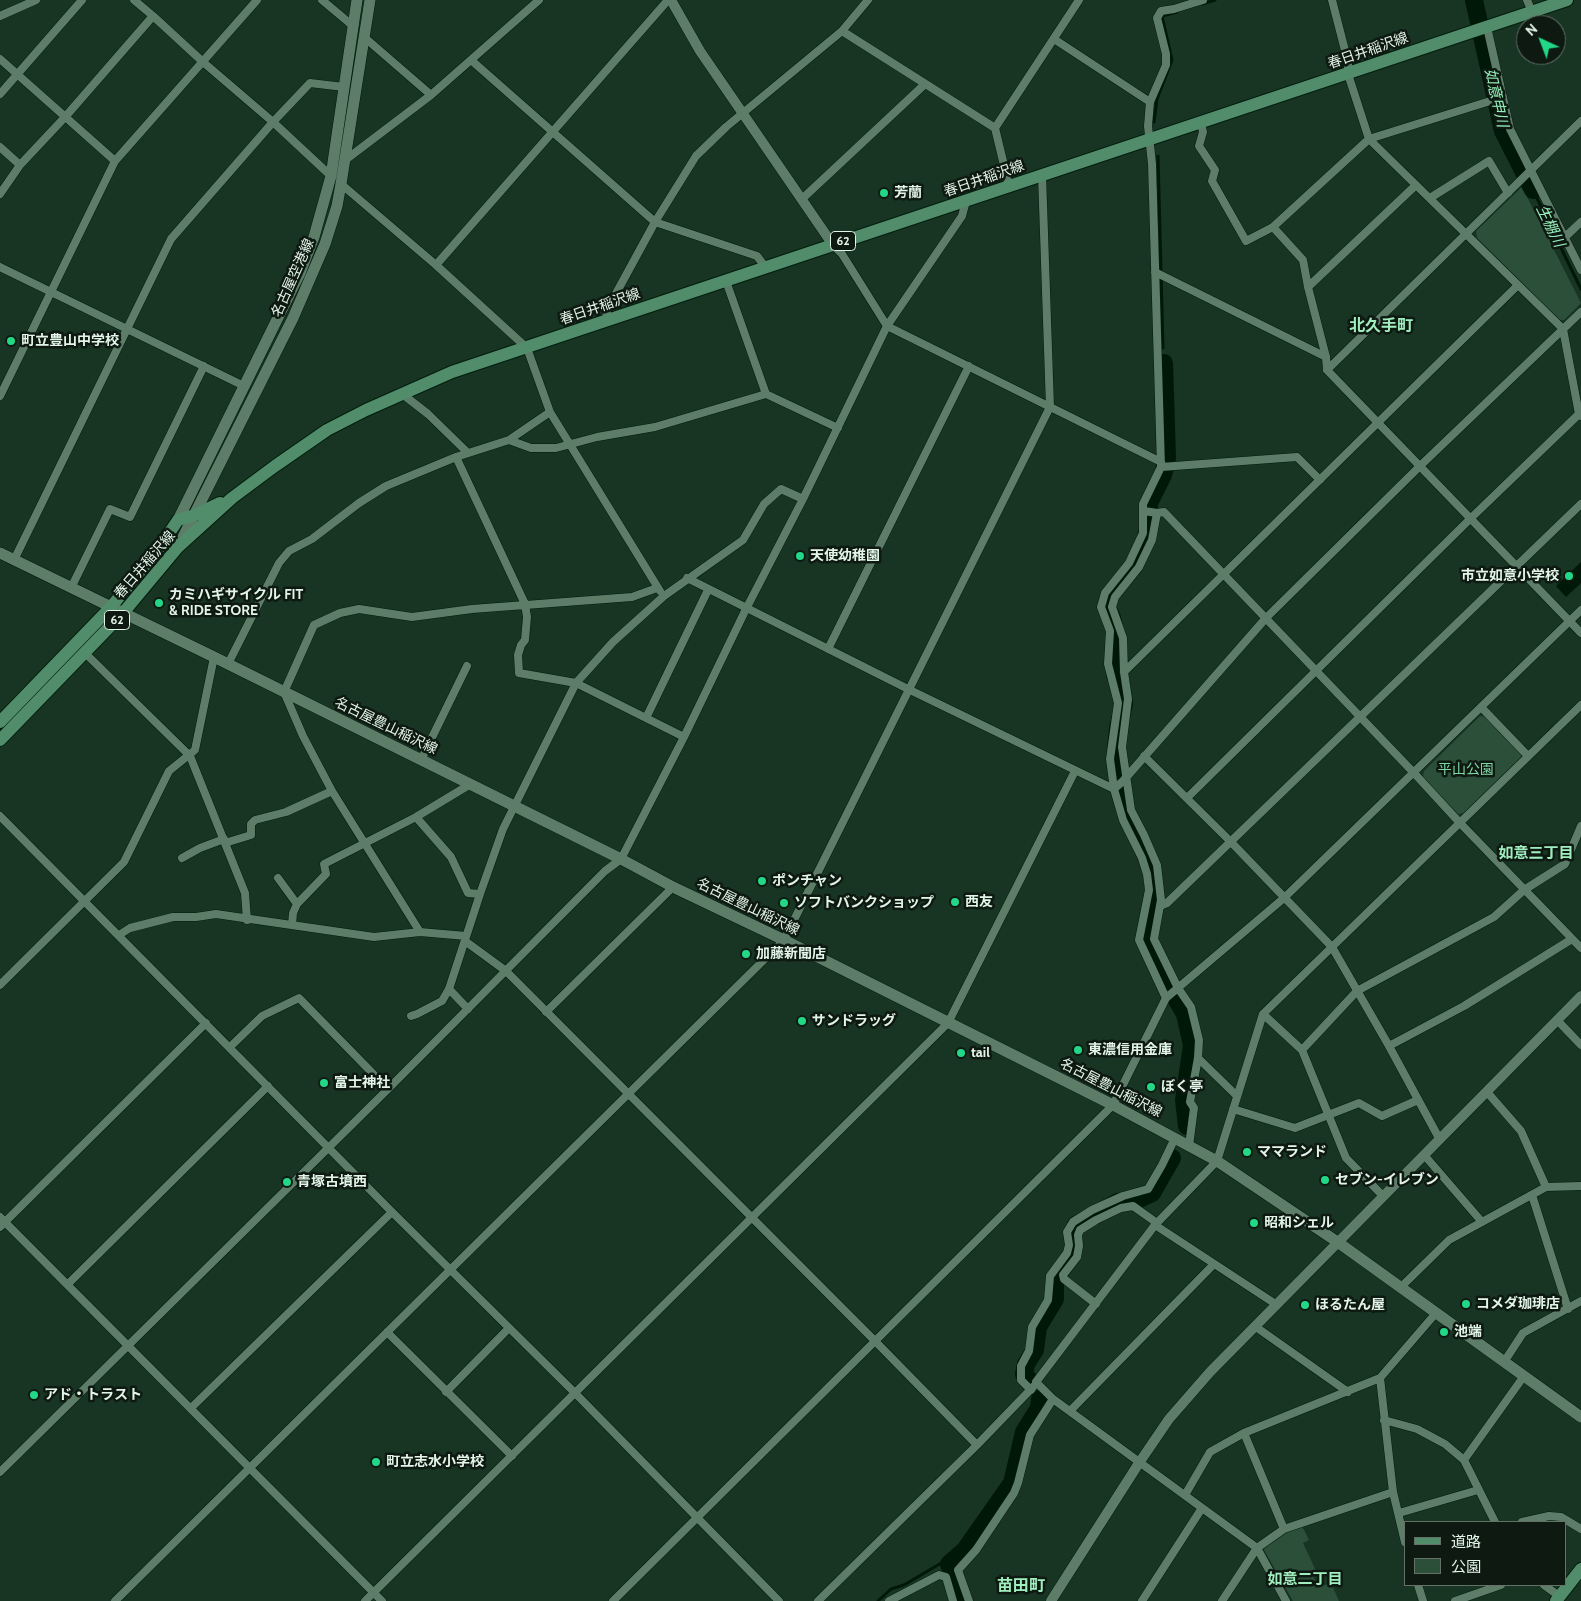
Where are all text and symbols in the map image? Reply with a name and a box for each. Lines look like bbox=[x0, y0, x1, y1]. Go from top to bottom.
north arrow bbox=[1516, 15, 1566, 65]
text: N bbox=[1522, 20, 1541, 40]
street label: 春日井稲沢線 bbox=[1326, 29, 1410, 73]
water label: 如意申川 bbox=[1480, 67, 1512, 129]
street label: 春日井稲沢線 bbox=[942, 157, 1026, 201]
place label: 芳蘭 bbox=[894, 185, 922, 201]
marker: 芳蘭 bbox=[878, 187, 890, 199]
water label: 生棚川 bbox=[1532, 202, 1568, 250]
road number: 62 bbox=[830, 232, 856, 250]
street label: 名古屋空港線 bbox=[268, 236, 318, 320]
street label: 春日井稲沢線 bbox=[558, 285, 642, 329]
district label: 北久手町 bbox=[1349, 316, 1413, 336]
place label: 町立豊山中学校 bbox=[21, 333, 119, 349]
marker: 町立豊山中学校 bbox=[5, 335, 17, 347]
street label: 春日井稲沢線 bbox=[111, 528, 179, 602]
place label: 天使幼稚園 bbox=[810, 548, 880, 564]
marker: 天使幼稚園 bbox=[794, 550, 806, 562]
place label: 市立如意小学校 bbox=[1461, 568, 1559, 584]
marker: 市立如意小学校 bbox=[1563, 570, 1575, 582]
place label: カミハギサイクル FIT & RIDE STORE bbox=[169, 587, 303, 620]
marker: カミハギサイクル FIT & RIDE STORE bbox=[153, 597, 165, 609]
road number: 62 bbox=[104, 610, 130, 630]
street label: 名古屋豊山稲沢線 bbox=[332, 694, 440, 758]
park label: 平山公園 bbox=[1438, 762, 1494, 778]
district label: 如意三丁目 bbox=[1499, 845, 1573, 863]
place label: ポンチャン bbox=[772, 873, 842, 889]
street label: 名古屋豊山稲沢線 bbox=[694, 875, 802, 939]
marker: ポンチャン bbox=[756, 875, 768, 887]
place label: 西友 bbox=[965, 894, 993, 910]
place label: ソフトバンクショップ bbox=[794, 895, 934, 911]
marker: 西友 bbox=[949, 896, 961, 908]
marker: ソフトバンクショップ bbox=[778, 897, 790, 909]
place label: 加藤新聞店 bbox=[756, 946, 826, 962]
marker: 加藤新聞店 bbox=[740, 948, 752, 960]
place label: サンドラッグ bbox=[812, 1013, 896, 1029]
marker: サンドラッグ bbox=[796, 1015, 808, 1027]
place label: 東濃信用金庫 bbox=[1088, 1042, 1172, 1058]
marker: 東濃信用金庫 bbox=[1072, 1044, 1084, 1056]
place label: tail bbox=[971, 1045, 990, 1061]
marker: tail bbox=[955, 1047, 967, 1059]
street label: 名古屋豊山稲沢線 bbox=[1057, 1055, 1165, 1121]
place label: 富士神社 bbox=[334, 1075, 390, 1091]
marker: 富士神社 bbox=[318, 1077, 330, 1089]
place label: ぼく亭 bbox=[1161, 1079, 1203, 1095]
marker: ぼく亭 bbox=[1145, 1081, 1157, 1093]
place label: ママランド bbox=[1257, 1144, 1327, 1160]
marker: ママランド bbox=[1241, 1146, 1253, 1158]
place label: セブン-イレブン bbox=[1335, 1172, 1439, 1188]
place label: 青塚古墳西 bbox=[297, 1174, 367, 1190]
marker: セブン-イレブン bbox=[1319, 1174, 1331, 1186]
marker: 青塚古墳西 bbox=[281, 1176, 293, 1188]
place label: 昭和シェル bbox=[1264, 1215, 1334, 1231]
marker: 昭和シェル bbox=[1248, 1217, 1260, 1229]
place label: コメダ珈琲店 bbox=[1476, 1296, 1560, 1312]
place label: ほるたん屋 bbox=[1315, 1297, 1385, 1313]
marker: コメダ珈琲店 bbox=[1460, 1298, 1472, 1310]
marker: ほるたん屋 bbox=[1299, 1299, 1311, 1311]
place label: 池端 bbox=[1454, 1324, 1482, 1340]
marker: 池端 bbox=[1438, 1326, 1450, 1338]
place label: アド・トラスト bbox=[44, 1387, 142, 1403]
marker: アド・トラスト bbox=[28, 1389, 40, 1401]
place label: 町立志水小学校 bbox=[386, 1454, 484, 1470]
marker: 町立志水小学校 bbox=[370, 1456, 382, 1468]
legend bbox=[1404, 1521, 1566, 1586]
text: 道路 bbox=[1451, 1533, 1481, 1551]
text: 公園 bbox=[1451, 1558, 1481, 1576]
district label: 如意二丁目 bbox=[1268, 1571, 1342, 1589]
district label: 苗田町 bbox=[997, 1576, 1045, 1596]

